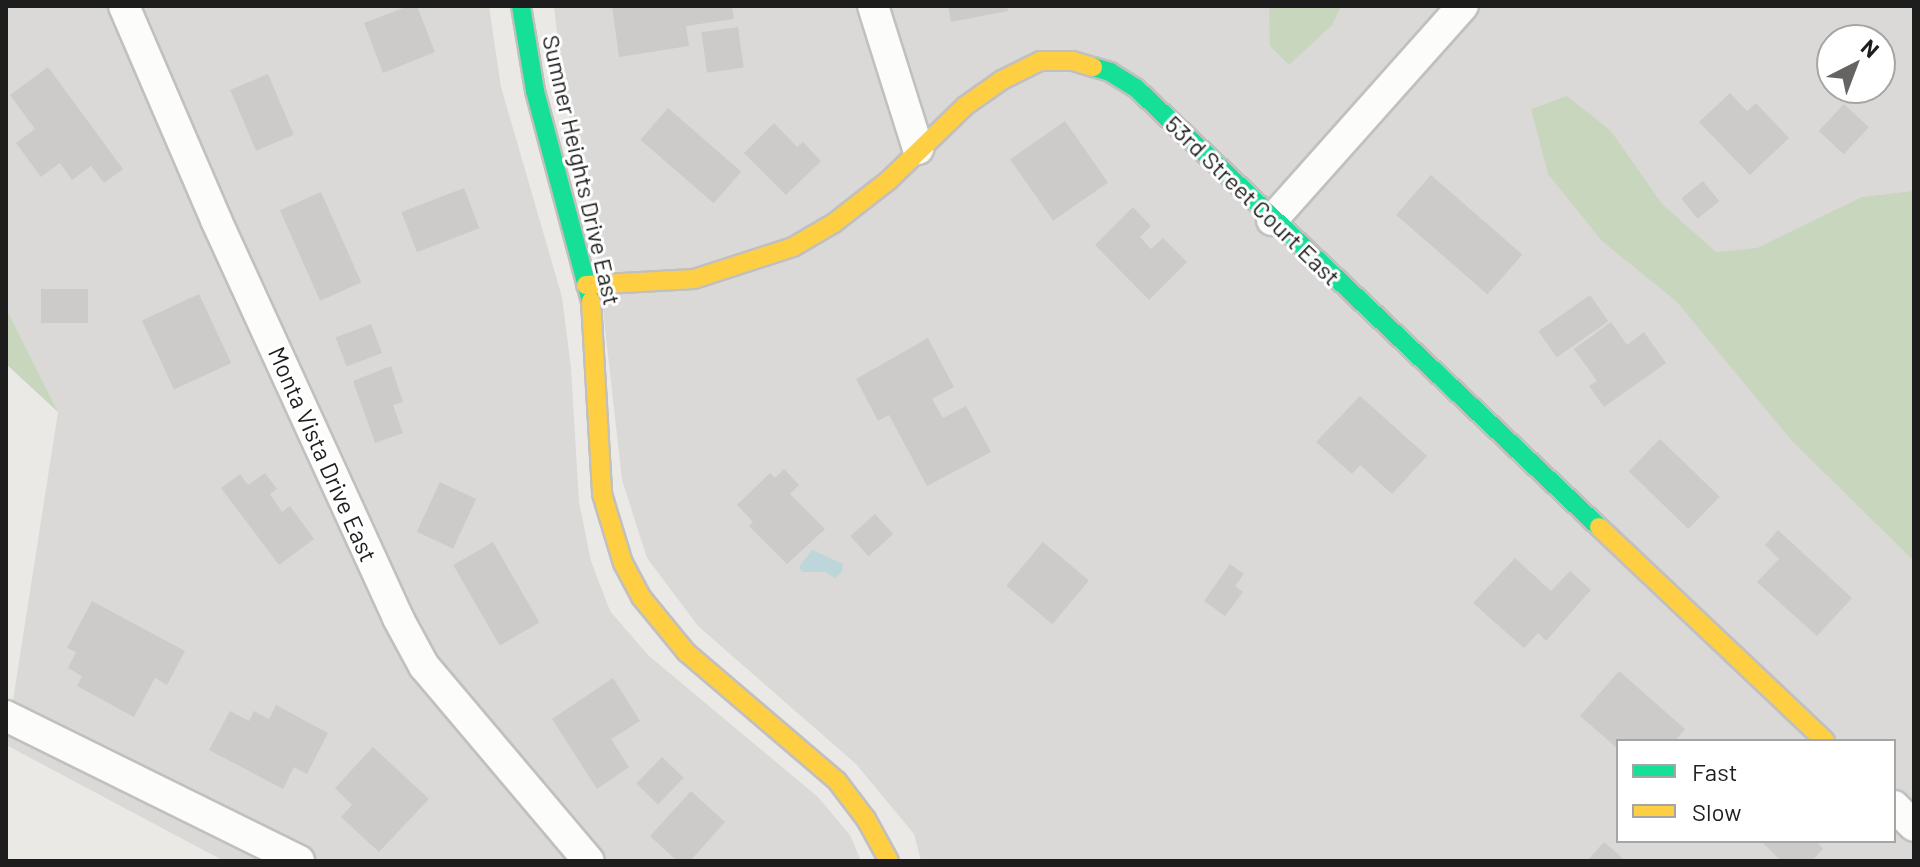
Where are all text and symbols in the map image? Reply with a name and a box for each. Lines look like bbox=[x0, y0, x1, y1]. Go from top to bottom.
north arrow bbox=[1816, 24, 1896, 104]
street label: Sumner Heights Drive East bbox=[537, 32, 627, 308]
text: N bbox=[1857, 33, 1885, 62]
street label: 53rd Street Court East bbox=[1160, 109, 1346, 291]
street label: Monta Vista Drive East bbox=[263, 342, 383, 566]
legend bbox=[1616, 739, 1896, 843]
text: Fast bbox=[1692, 757, 1737, 786]
text: Slow bbox=[1692, 797, 1741, 826]

